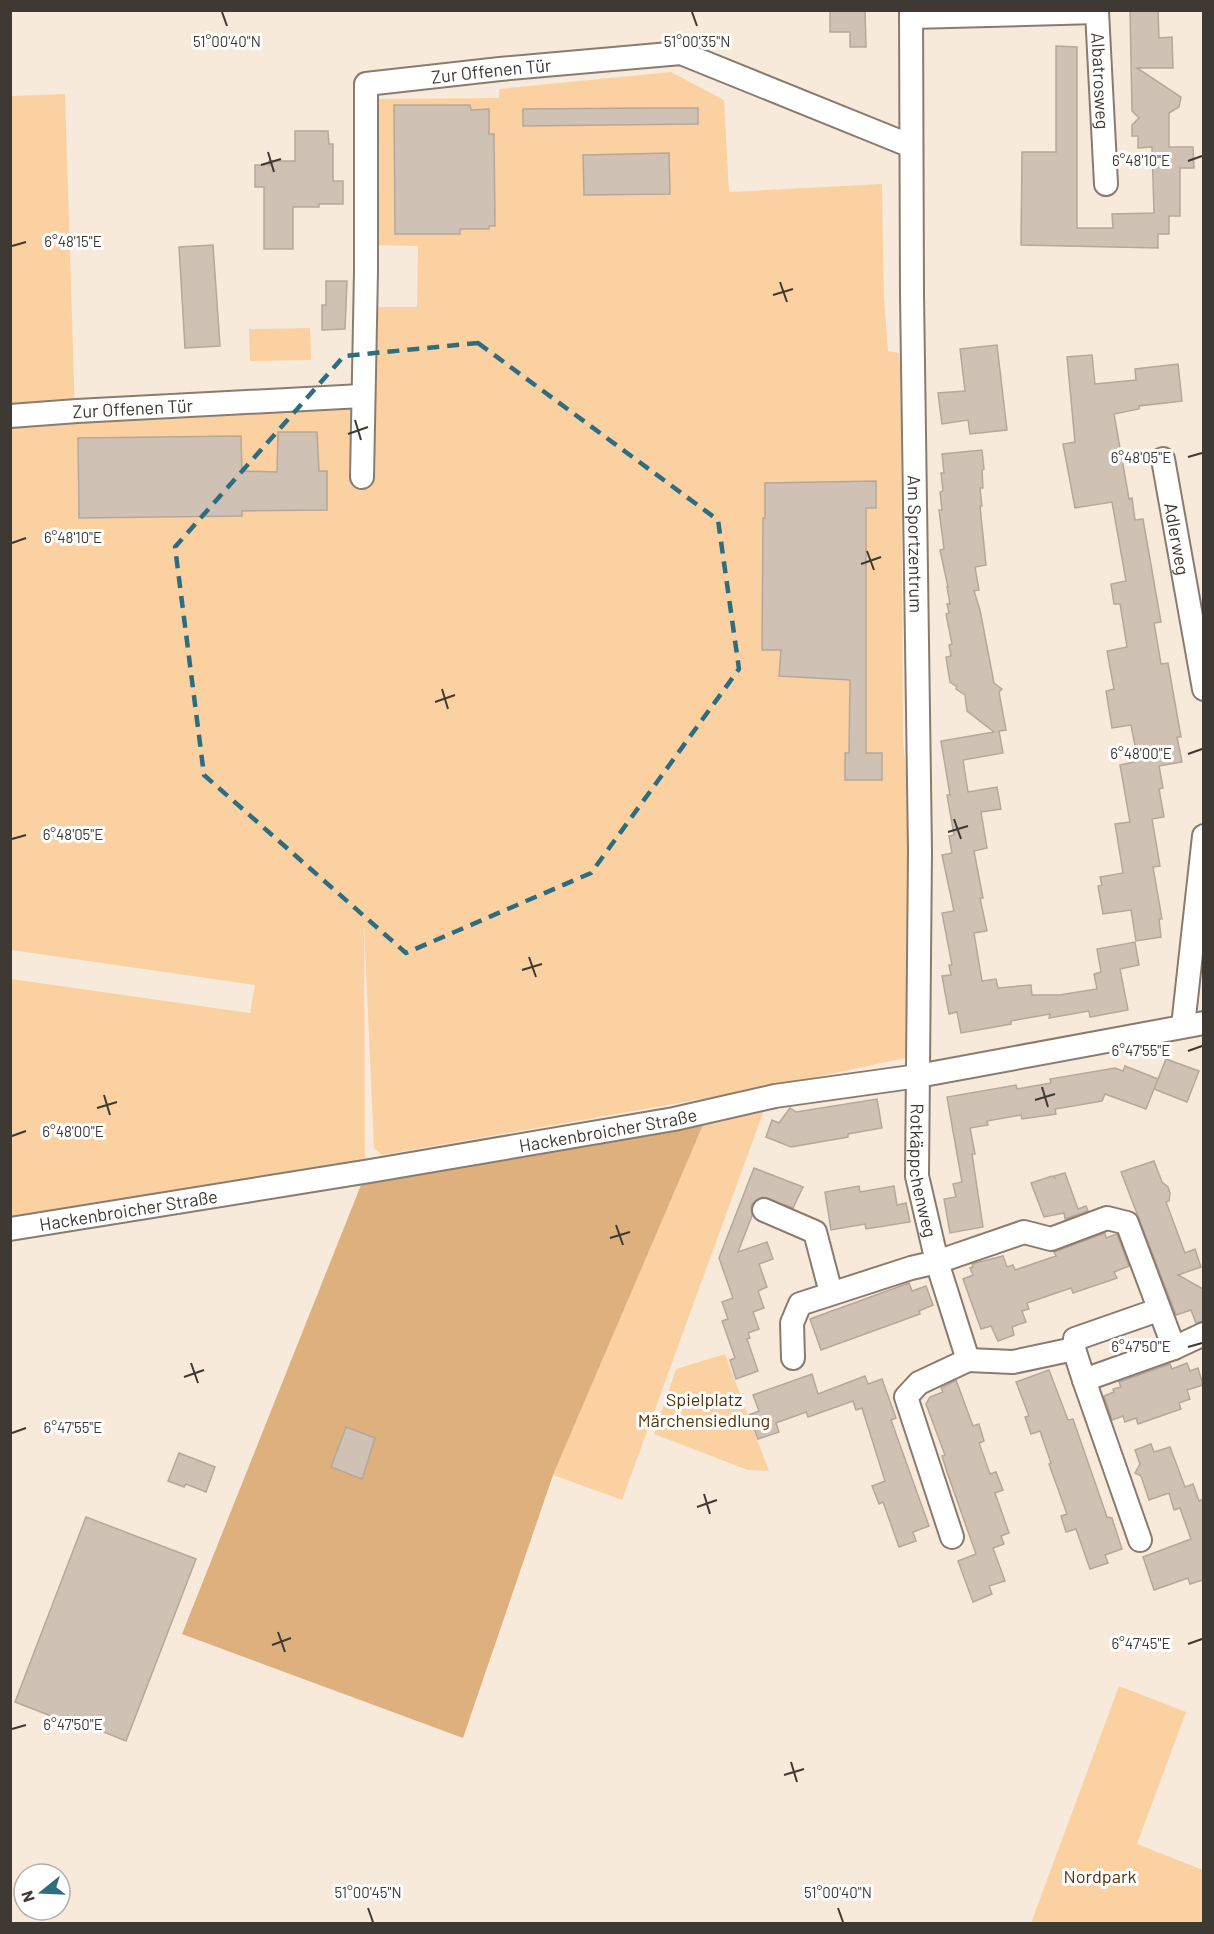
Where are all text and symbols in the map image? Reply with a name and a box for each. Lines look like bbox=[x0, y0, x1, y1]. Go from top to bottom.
text: 51°00'40"N bbox=[193, 32, 261, 50]
text: 51°00'35"N bbox=[664, 32, 730, 50]
street label: Albatrosweg bbox=[1087, 32, 1114, 130]
street label: Zur Offenen Tür bbox=[430, 53, 553, 88]
text: 6°48'10"E bbox=[1112, 151, 1170, 169]
text: 6°48'15"E bbox=[44, 232, 102, 250]
street label: Zur Offenen Tür bbox=[72, 394, 194, 422]
text: 6°48'05"E bbox=[1111, 448, 1171, 466]
street label: Am Sportzentrum bbox=[904, 475, 928, 613]
street label: Adlerweg bbox=[1160, 501, 1194, 577]
text: 6°48'10"E bbox=[44, 528, 102, 546]
text: 6°48'00"E bbox=[1110, 744, 1172, 762]
text: 6°48'05"E bbox=[43, 825, 103, 843]
text: 6°47'55"E bbox=[1112, 1041, 1170, 1059]
street label: Hackenbroicher Straße bbox=[517, 1103, 699, 1156]
street label: Rotkäppchenweg bbox=[906, 1103, 942, 1239]
text: 6°48'00"E bbox=[42, 1122, 104, 1140]
street label: Hackenbroicher Straße bbox=[38, 1185, 219, 1235]
text: 6°47'50"E bbox=[1111, 1337, 1171, 1355]
park label: Spielplatz Märchensiedlung bbox=[638, 1388, 770, 1431]
text: 6°47'55"E bbox=[44, 1418, 102, 1436]
text: 6°47'45"E bbox=[1111, 1634, 1171, 1652]
text: 6°47'50"E bbox=[43, 1715, 103, 1733]
north arrow bbox=[12, 1862, 72, 1922]
park label: Nordpark bbox=[1064, 1865, 1136, 1887]
text: 51°00'45"N bbox=[334, 1883, 402, 1901]
text: 51°00'40"N bbox=[804, 1883, 872, 1901]
text: N bbox=[17, 1889, 38, 1905]

